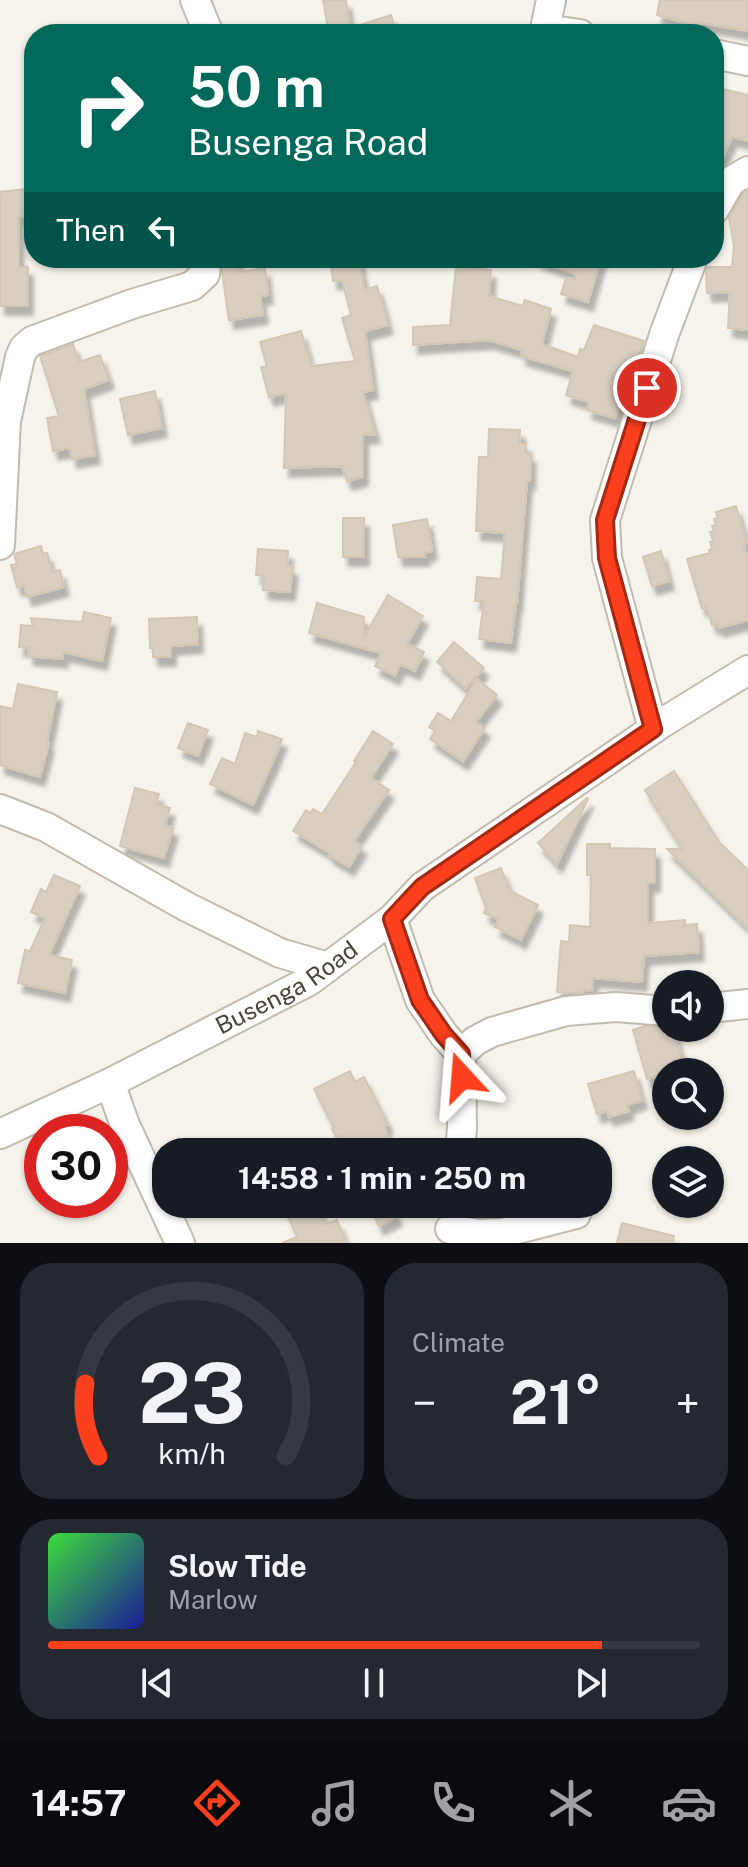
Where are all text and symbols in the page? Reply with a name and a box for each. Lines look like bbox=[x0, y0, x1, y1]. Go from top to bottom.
text: 50 m bbox=[188, 54, 325, 120]
icon: right bbox=[56, 56, 160, 160]
text: Busenga Road bbox=[188, 121, 428, 163]
icon: left bbox=[141, 208, 185, 252]
text: Then bbox=[56, 212, 125, 248]
pin bbox=[613, 354, 681, 422]
icon: arrive bbox=[625, 366, 669, 410]
street label: Busenga Road bbox=[211, 935, 363, 1040]
map controls bbox=[652, 970, 724, 1218]
button: sound bbox=[652, 970, 724, 1042]
position arrow bbox=[420, 1035, 504, 1119]
button: search bbox=[652, 1058, 724, 1130]
speed limit sign: 30 bbox=[24, 1114, 128, 1218]
button: layers bbox=[652, 1146, 724, 1218]
text: 14:58 · 1 min · 250 m bbox=[238, 1160, 526, 1196]
text: Climate bbox=[412, 1327, 505, 1358]
text: 23 bbox=[138, 1344, 246, 1442]
text: 21° bbox=[510, 1367, 602, 1438]
text: − bbox=[412, 1377, 436, 1429]
text: + bbox=[676, 1377, 700, 1429]
text: km/h bbox=[158, 1437, 226, 1470]
text: Slow Tide bbox=[168, 1548, 307, 1584]
text: Marlow bbox=[168, 1584, 258, 1615]
icon: previous bbox=[135, 1661, 179, 1705]
icon: pause bbox=[352, 1661, 396, 1705]
icon: next bbox=[569, 1661, 613, 1705]
icon: directions bbox=[189, 1775, 245, 1831]
icon: music bbox=[307, 1775, 363, 1831]
icon: phone bbox=[425, 1775, 481, 1831]
icon: climate bbox=[543, 1775, 599, 1831]
icon: car bbox=[661, 1775, 717, 1831]
text: 14:57 bbox=[31, 1782, 127, 1824]

